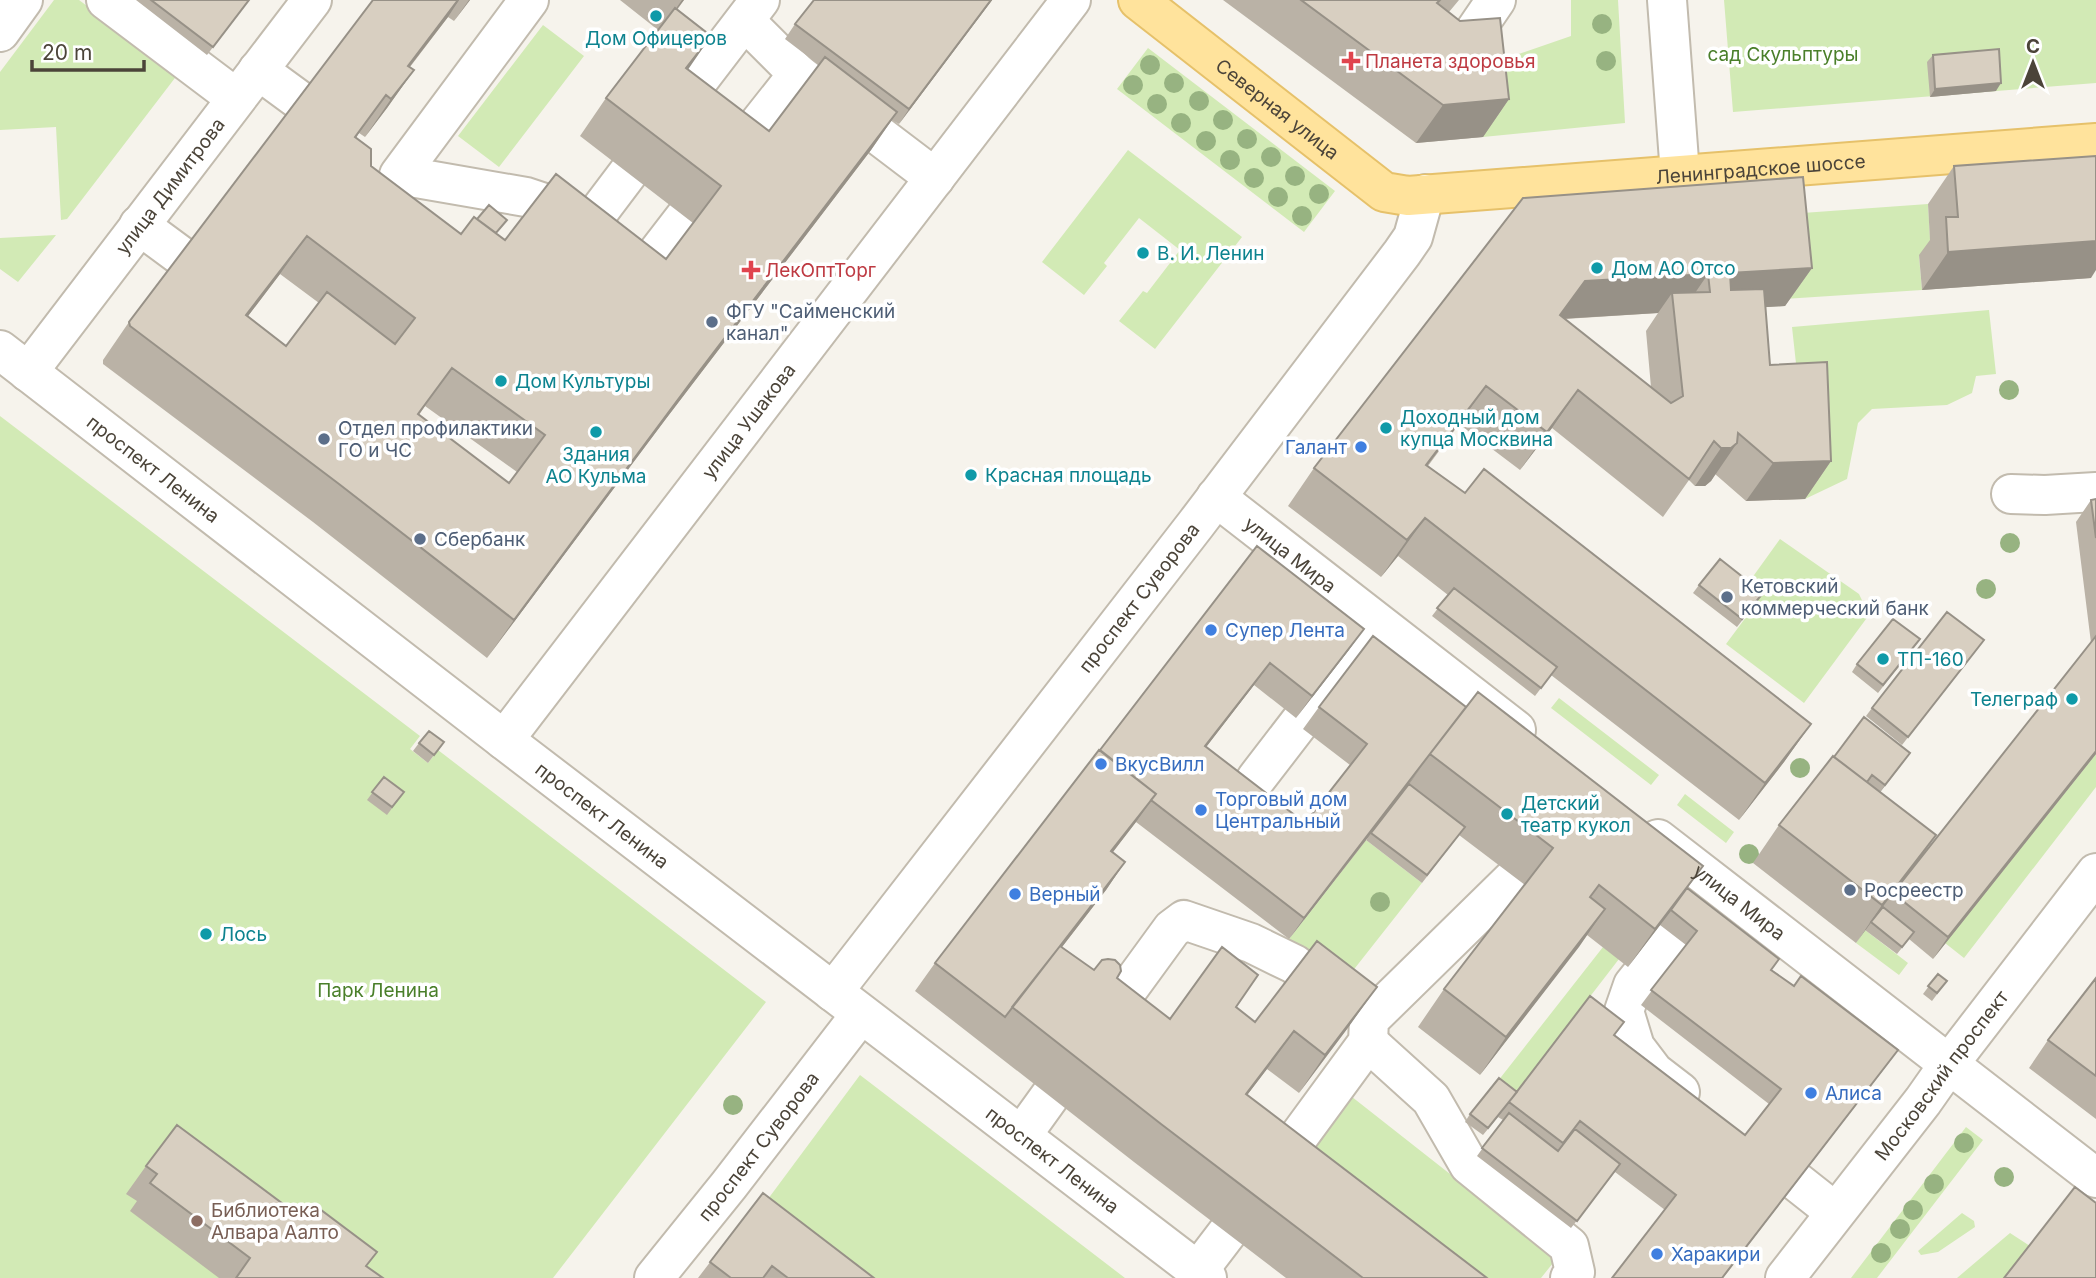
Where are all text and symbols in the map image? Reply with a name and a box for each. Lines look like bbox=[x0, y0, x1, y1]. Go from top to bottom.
marker: Дом Офицеров bbox=[648, 8, 664, 24]
place label: Дом Офицеров bbox=[585, 27, 727, 50]
scale bar bbox=[32, 28, 144, 72]
north arrow bbox=[1998, 28, 2068, 98]
text: С bbox=[2026, 35, 2040, 58]
text: 20 m bbox=[42, 40, 92, 65]
park label: сад Скульптуры bbox=[1707, 43, 1859, 66]
place label: Планета здоровья bbox=[1365, 50, 1536, 73]
marker: Планета здоровья bbox=[1343, 53, 1359, 69]
street label: Северная улица bbox=[1211, 54, 1344, 165]
street label: улица Димитрова bbox=[111, 113, 230, 259]
street label: Ленинградское шоссе bbox=[1655, 150, 1866, 189]
place label: В. И. Ленин bbox=[1157, 242, 1264, 265]
marker: В. И. Ленин bbox=[1135, 245, 1151, 261]
place label: Дом АО Отсо bbox=[1611, 257, 1736, 280]
place label: ЛекОптТорг bbox=[765, 259, 876, 282]
marker: Дом АО Отсо bbox=[1589, 260, 1605, 276]
marker: ЛекОптТорг bbox=[743, 262, 759, 278]
place label: ФГУ "Сайменский канал" bbox=[726, 300, 895, 345]
marker: ФГУ "Сайменский канал" bbox=[704, 314, 720, 330]
street label: улица Ушакова bbox=[697, 359, 800, 484]
place label: Дом Культуры bbox=[515, 370, 650, 393]
marker: Дом Культуры bbox=[493, 373, 509, 389]
place label: Доходный дом купца Москвина bbox=[1400, 406, 1553, 451]
street label: проспект Ленина bbox=[82, 411, 224, 528]
place label: Отдел профилактики ГО и ЧС bbox=[338, 417, 533, 462]
marker: Доходный дом купца Москвина bbox=[1378, 420, 1394, 436]
marker: Здания АО Кульма bbox=[588, 424, 604, 440]
marker: Отдел профилактики ГО и ЧС bbox=[316, 431, 332, 447]
place label: Галант bbox=[1285, 436, 1347, 459]
marker: Галант bbox=[1353, 439, 1369, 455]
place label: Здания АО Кульма bbox=[545, 443, 647, 488]
place label: Красная площадь bbox=[985, 464, 1152, 487]
marker: Красная площадь bbox=[963, 467, 979, 483]
street label: улица Мира bbox=[1239, 512, 1341, 598]
street label: проспект Суворова bbox=[1074, 519, 1204, 677]
place label: Сбербанк bbox=[434, 528, 526, 551]
marker: Сбербанк bbox=[412, 531, 428, 547]
place label: Кетовский коммерческий банк bbox=[1741, 575, 1930, 620]
marker: Кетовский коммерческий банк bbox=[1719, 589, 1735, 605]
place label: Супер Лента bbox=[1225, 619, 1345, 642]
marker: Супер Лента bbox=[1203, 622, 1219, 638]
place label: ТП-160 bbox=[1897, 648, 1964, 671]
marker: ТП-160 bbox=[1875, 651, 1891, 667]
place label: Телеграф bbox=[1970, 688, 2058, 711]
marker: Телеграф bbox=[2064, 691, 2080, 707]
place label: ВкусВилл bbox=[1115, 753, 1204, 776]
marker: ВкусВилл bbox=[1093, 756, 1109, 772]
street label: проспект Ленина bbox=[531, 757, 673, 874]
place label: Торговый дом Центральный bbox=[1215, 788, 1347, 833]
place label: Детский театр кукол bbox=[1521, 792, 1631, 837]
marker: Торговый дом Центральный bbox=[1193, 802, 1209, 818]
marker: Детский театр кукол bbox=[1499, 806, 1515, 822]
street label: улица Мира bbox=[1688, 860, 1790, 945]
place label: Росреестр bbox=[1864, 879, 1964, 902]
marker: Росреестр bbox=[1842, 882, 1858, 898]
place label: Верный bbox=[1029, 883, 1101, 906]
marker: Верный bbox=[1007, 886, 1023, 902]
place label: Лось bbox=[220, 923, 267, 946]
marker: Лось bbox=[198, 926, 214, 942]
park label: Парк Ленина bbox=[317, 979, 439, 1002]
street label: Московский проспект bbox=[1870, 986, 2013, 1165]
street label: проспект Суворова bbox=[693, 1067, 824, 1226]
place label: Алиса bbox=[1825, 1082, 1882, 1105]
marker: Алиса bbox=[1803, 1085, 1819, 1101]
street label: проспект Ленина bbox=[981, 1102, 1123, 1218]
place label: Библиотека Алвара Аалто bbox=[211, 1199, 339, 1244]
marker: Библиотека Алвара Аалто bbox=[189, 1213, 205, 1229]
place label: Харакири bbox=[1671, 1243, 1760, 1266]
marker: Харакири bbox=[1649, 1246, 1665, 1262]

